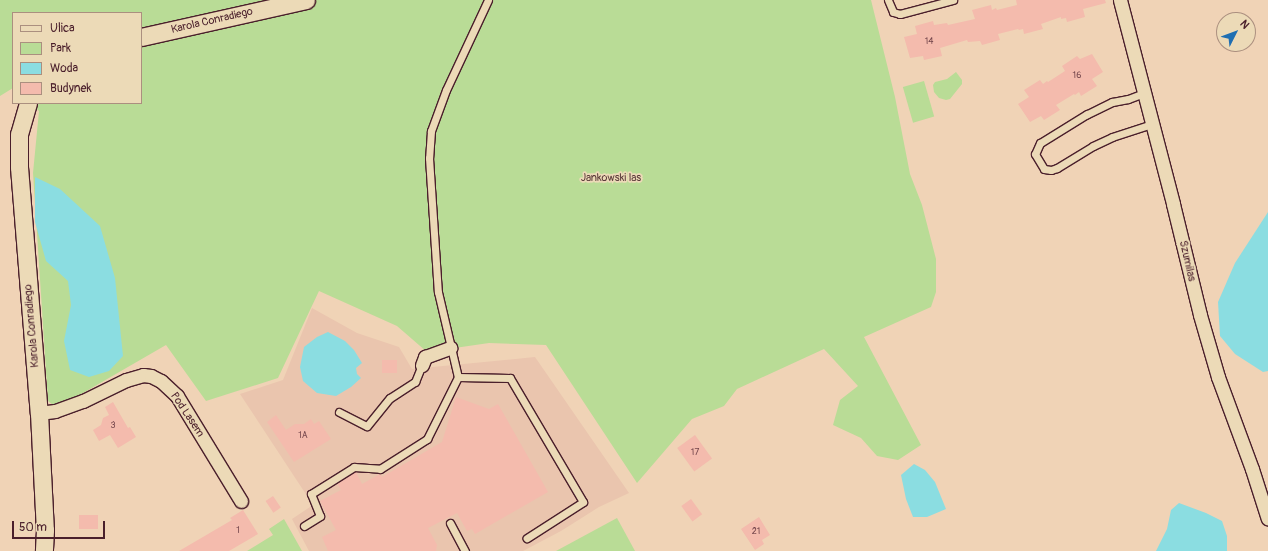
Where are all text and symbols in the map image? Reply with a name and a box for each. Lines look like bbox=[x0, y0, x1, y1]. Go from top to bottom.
street label: Karola Conradiego bbox=[170, 5, 254, 37]
legend bbox=[12, 12, 142, 104]
north arrow bbox=[1216, 12, 1256, 52]
text: N bbox=[1237, 17, 1252, 31]
text: Ulica bbox=[50, 21, 75, 36]
house number: 14 bbox=[925, 37, 933, 47]
text: Park bbox=[50, 41, 71, 56]
text: Woda bbox=[50, 61, 78, 76]
house number: 16 bbox=[1073, 71, 1081, 81]
text: Budynek bbox=[50, 81, 92, 96]
park label: Jankowski las bbox=[581, 171, 641, 185]
street label: Szumilas bbox=[1176, 239, 1198, 283]
street label: Karola Conradiego bbox=[22, 284, 42, 368]
street label: Pod Lasem bbox=[167, 390, 207, 440]
house number: 3 bbox=[110, 421, 116, 431]
house number: 1A bbox=[298, 431, 308, 441]
house number: 17 bbox=[691, 448, 699, 458]
scale bar bbox=[14, 513, 107, 539]
text: 50 m bbox=[19, 520, 47, 535]
house number: 1 bbox=[236, 526, 240, 536]
house number: 21 bbox=[752, 527, 760, 537]

